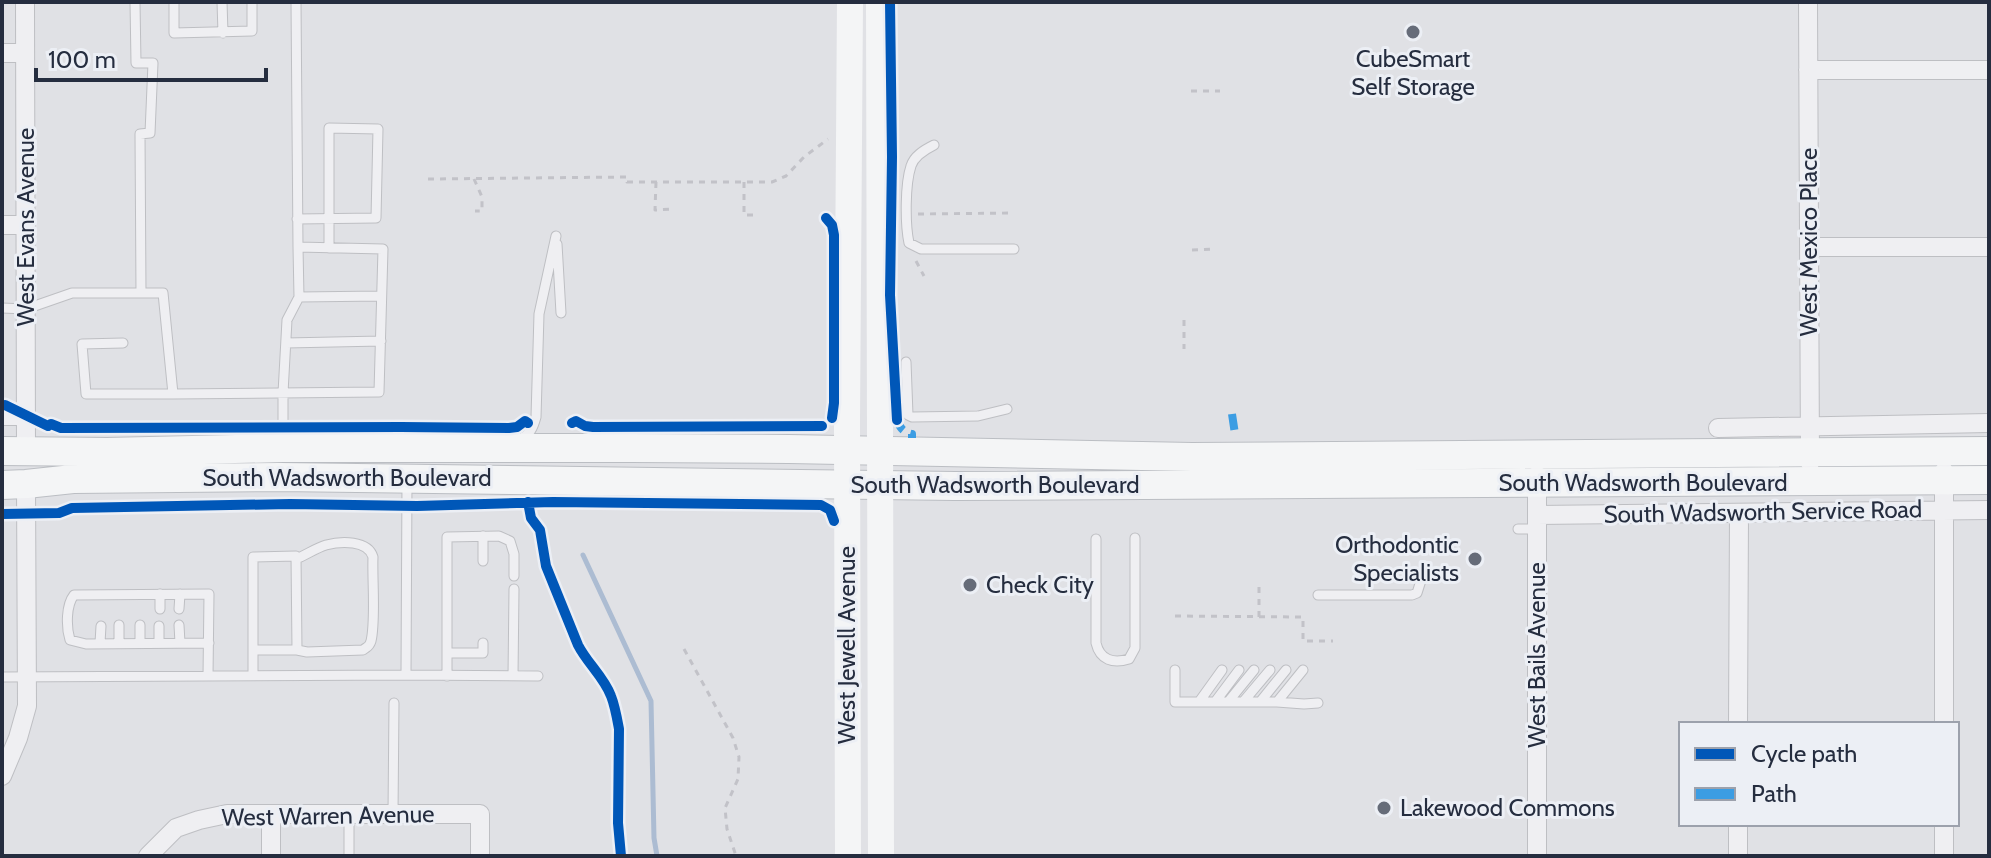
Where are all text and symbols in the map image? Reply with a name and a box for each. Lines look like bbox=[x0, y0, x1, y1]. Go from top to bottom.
marker: CubeSmart Self Storage bbox=[1404, 23, 1422, 41]
scale bar bbox=[36, 32, 266, 82]
place label: CubeSmart Self Storage bbox=[1351, 44, 1475, 101]
text: 100 m bbox=[48, 45, 116, 74]
street label: West Evans Avenue bbox=[11, 128, 40, 326]
street label: West Mexico Place bbox=[1794, 148, 1823, 336]
street label: South Wadsworth Boulevard bbox=[203, 463, 492, 492]
street label: South Wadsworth Boulevard bbox=[1499, 468, 1788, 497]
street label: South Wadsworth Boulevard bbox=[851, 470, 1140, 499]
street label: South Wadsworth Service Road bbox=[1603, 494, 1923, 529]
place label: Orthodontic Specialists bbox=[1335, 530, 1459, 587]
street label: West Jewell Avenue bbox=[832, 546, 861, 744]
marker: Orthodontic Specialists bbox=[1466, 550, 1484, 568]
street label: West Bails Avenue bbox=[1522, 562, 1551, 748]
place label: Check City bbox=[986, 570, 1094, 599]
marker: Check City bbox=[961, 576, 979, 594]
legend bbox=[1679, 722, 1959, 826]
text: Cycle path bbox=[1751, 739, 1857, 768]
text: Path bbox=[1751, 779, 1797, 808]
place label: Lakewood Commons bbox=[1400, 793, 1615, 822]
street label: West Warren Avenue bbox=[221, 799, 435, 832]
marker: Lakewood Commons bbox=[1375, 799, 1393, 817]

